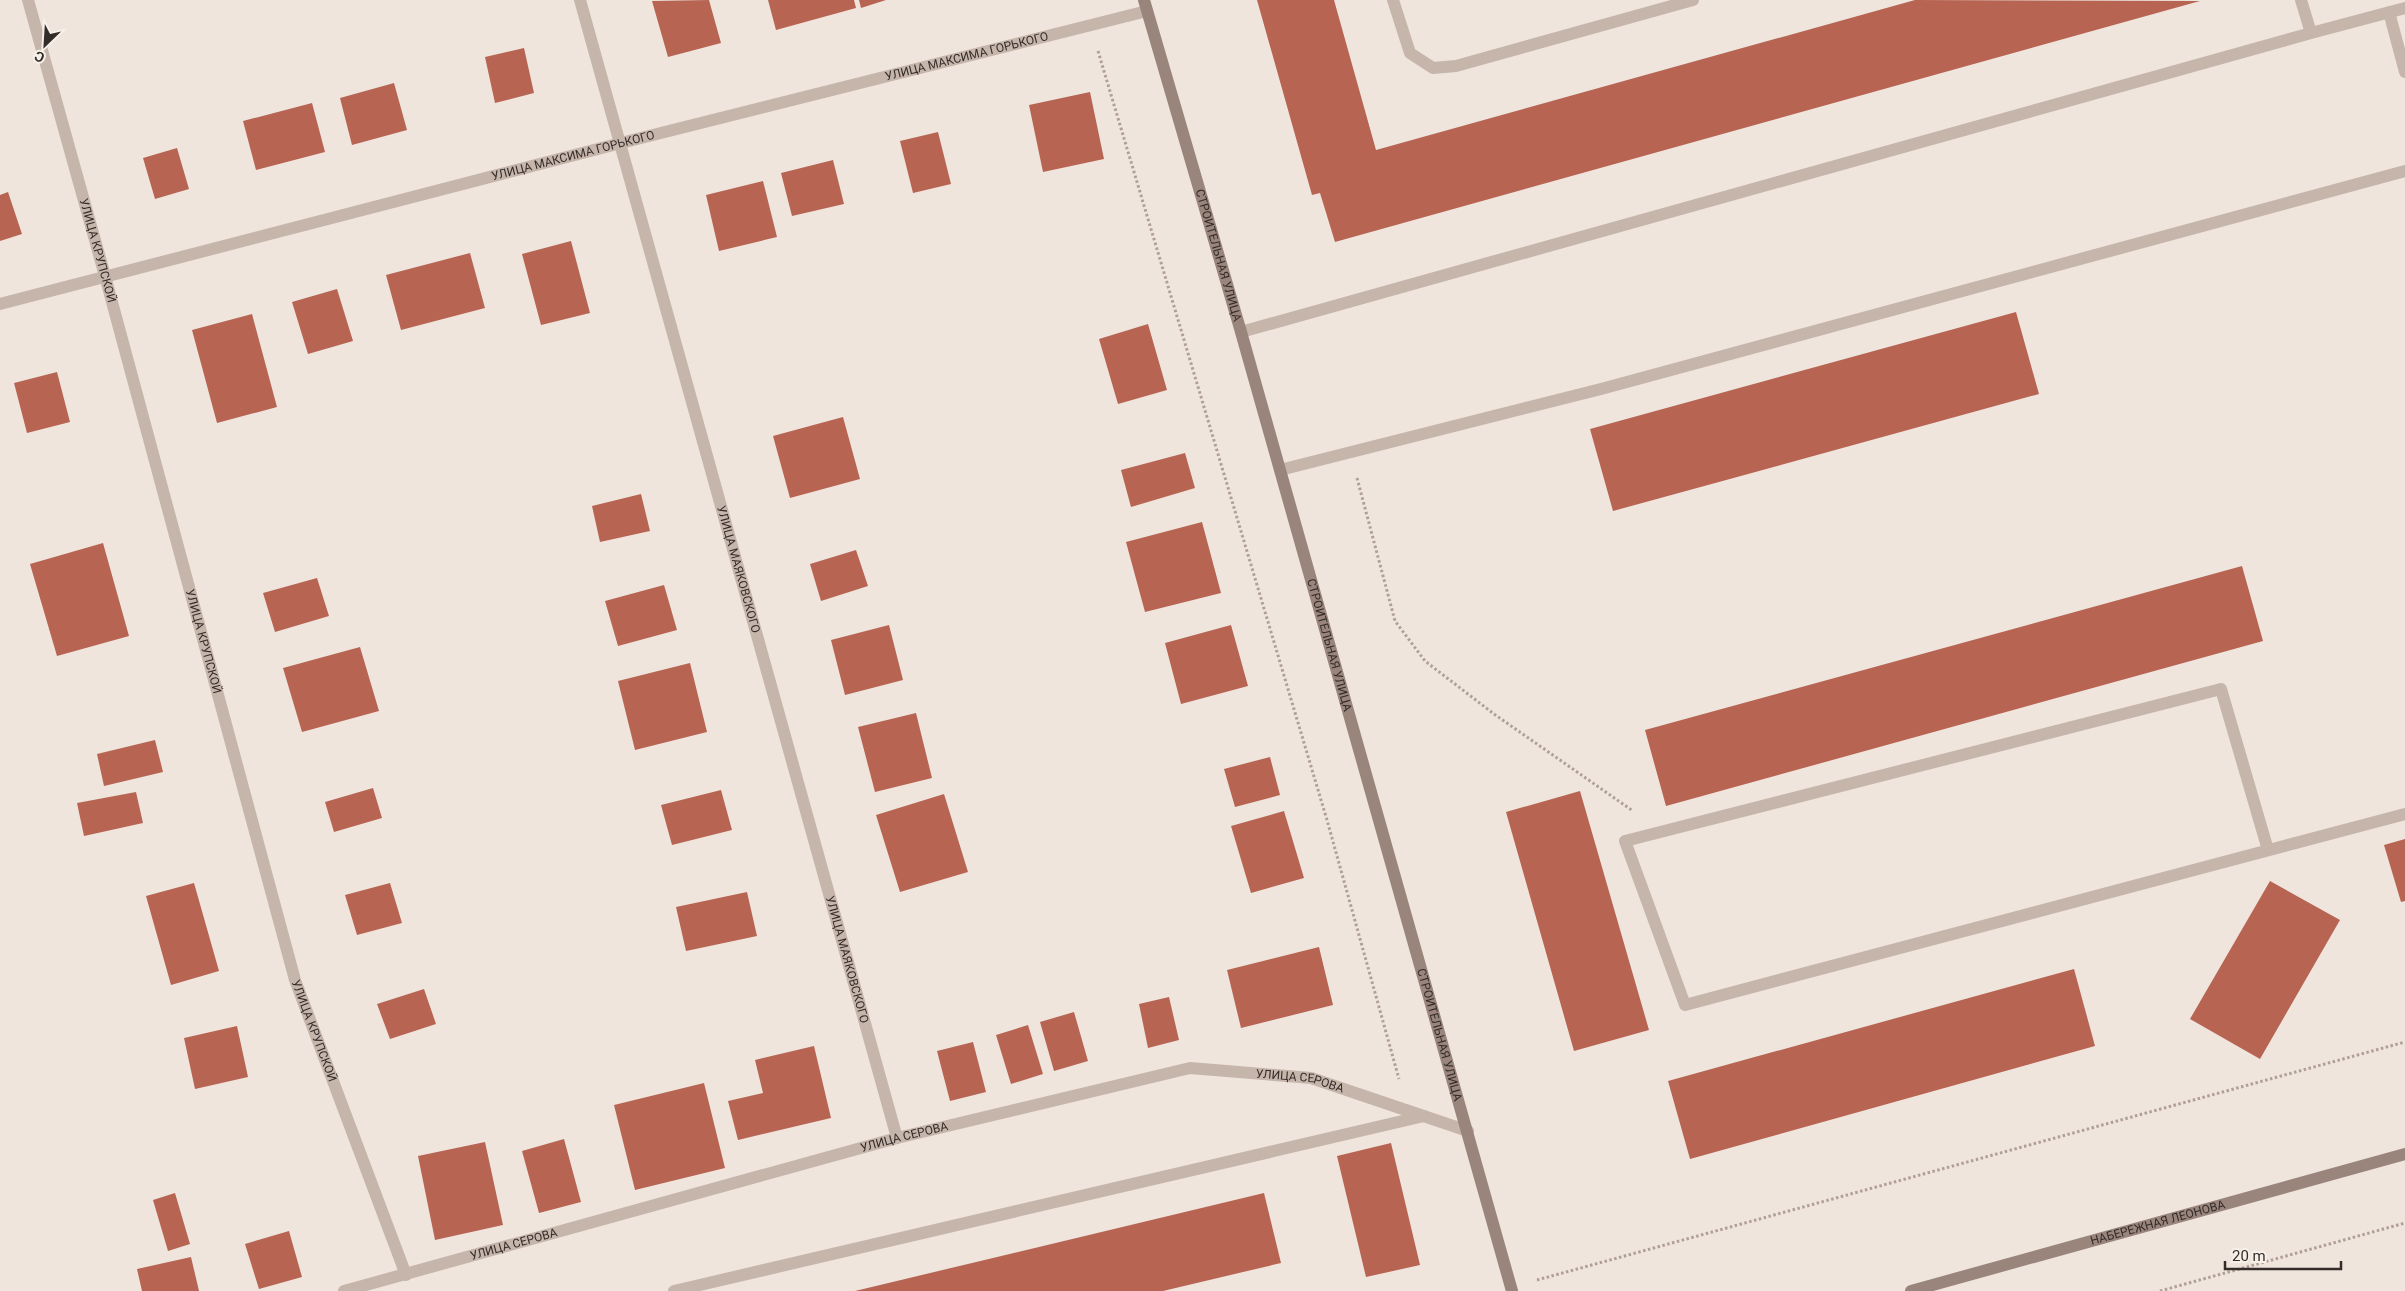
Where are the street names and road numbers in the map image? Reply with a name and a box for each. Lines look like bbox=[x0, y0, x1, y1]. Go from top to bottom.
street label: УЛИЦА МАКСИМА ГОРЬКОГО bbox=[884, 29, 1050, 83]
street label: УЛИЦА МАКСИМА ГОРЬКОГО bbox=[490, 128, 656, 183]
street label: СТРОИТЕЛЬНАЯ УЛИЦА bbox=[1193, 188, 1245, 323]
street label: УЛИЦА КРУПСКОЙ bbox=[77, 197, 120, 304]
street label: УЛИЦА МАЯКОВСКОГО bbox=[714, 504, 763, 635]
street label: СТРОИТЕЛЬНАЯ УЛИЦА bbox=[1304, 577, 1355, 713]
street label: УЛИЦА КРУПСКОЙ bbox=[183, 588, 225, 695]
street label: УЛИЦА МАЯКОВСКОГО bbox=[823, 894, 872, 1025]
street label: СТРОИТЕЛЬНАЯ УЛИЦА bbox=[1414, 967, 1465, 1103]
street label: УЛИЦА КРУПСКОЙ bbox=[289, 978, 341, 1084]
street label: УЛИЦА СЕРОВА bbox=[1255, 1066, 1346, 1096]
street label: УЛИЦА СЕРОВА bbox=[859, 1119, 949, 1155]
street label: НАБЕРЕЖНАЯ ЛЕОНОВА bbox=[2089, 1197, 2227, 1248]
street label: УЛИЦА СЕРОВА bbox=[468, 1225, 559, 1263]

